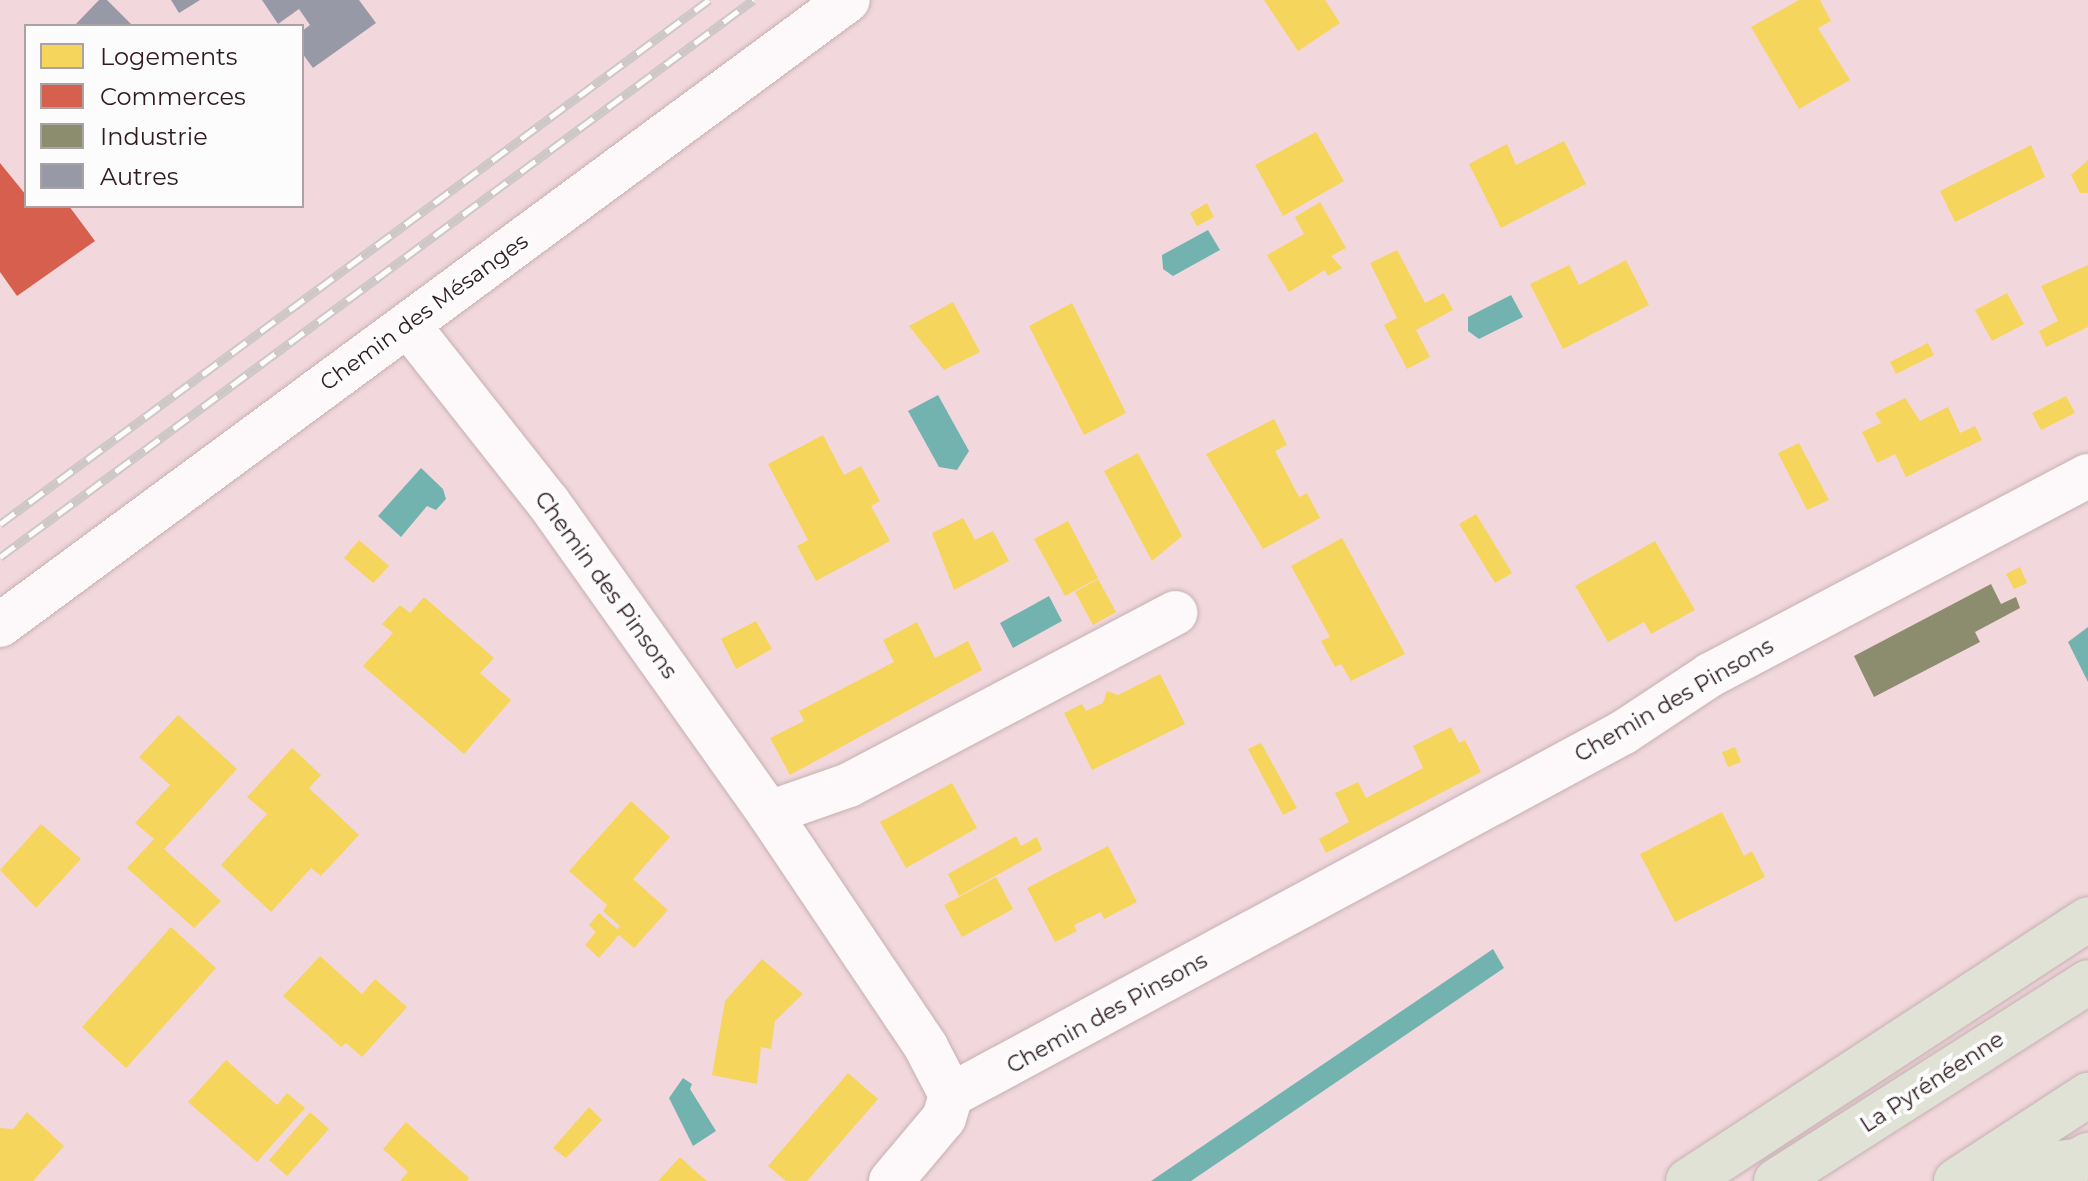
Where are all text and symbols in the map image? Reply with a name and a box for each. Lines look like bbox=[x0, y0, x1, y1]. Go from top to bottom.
legend bbox=[24, 24, 304, 208]
text: Logements bbox=[100, 42, 238, 71]
text: Commerces bbox=[100, 82, 246, 111]
text: Industrie bbox=[100, 122, 208, 151]
text: Autres bbox=[100, 162, 178, 191]
street label: Chemin des Mésanges bbox=[315, 228, 533, 396]
street label: Chemin des Pinsons bbox=[529, 486, 683, 684]
street label: Chemin des Pinsons bbox=[1570, 632, 1778, 768]
street label: Chemin des Pinsons bbox=[1002, 947, 1212, 1079]
street label: La Pyrénéenne bbox=[1855, 1026, 2009, 1138]

